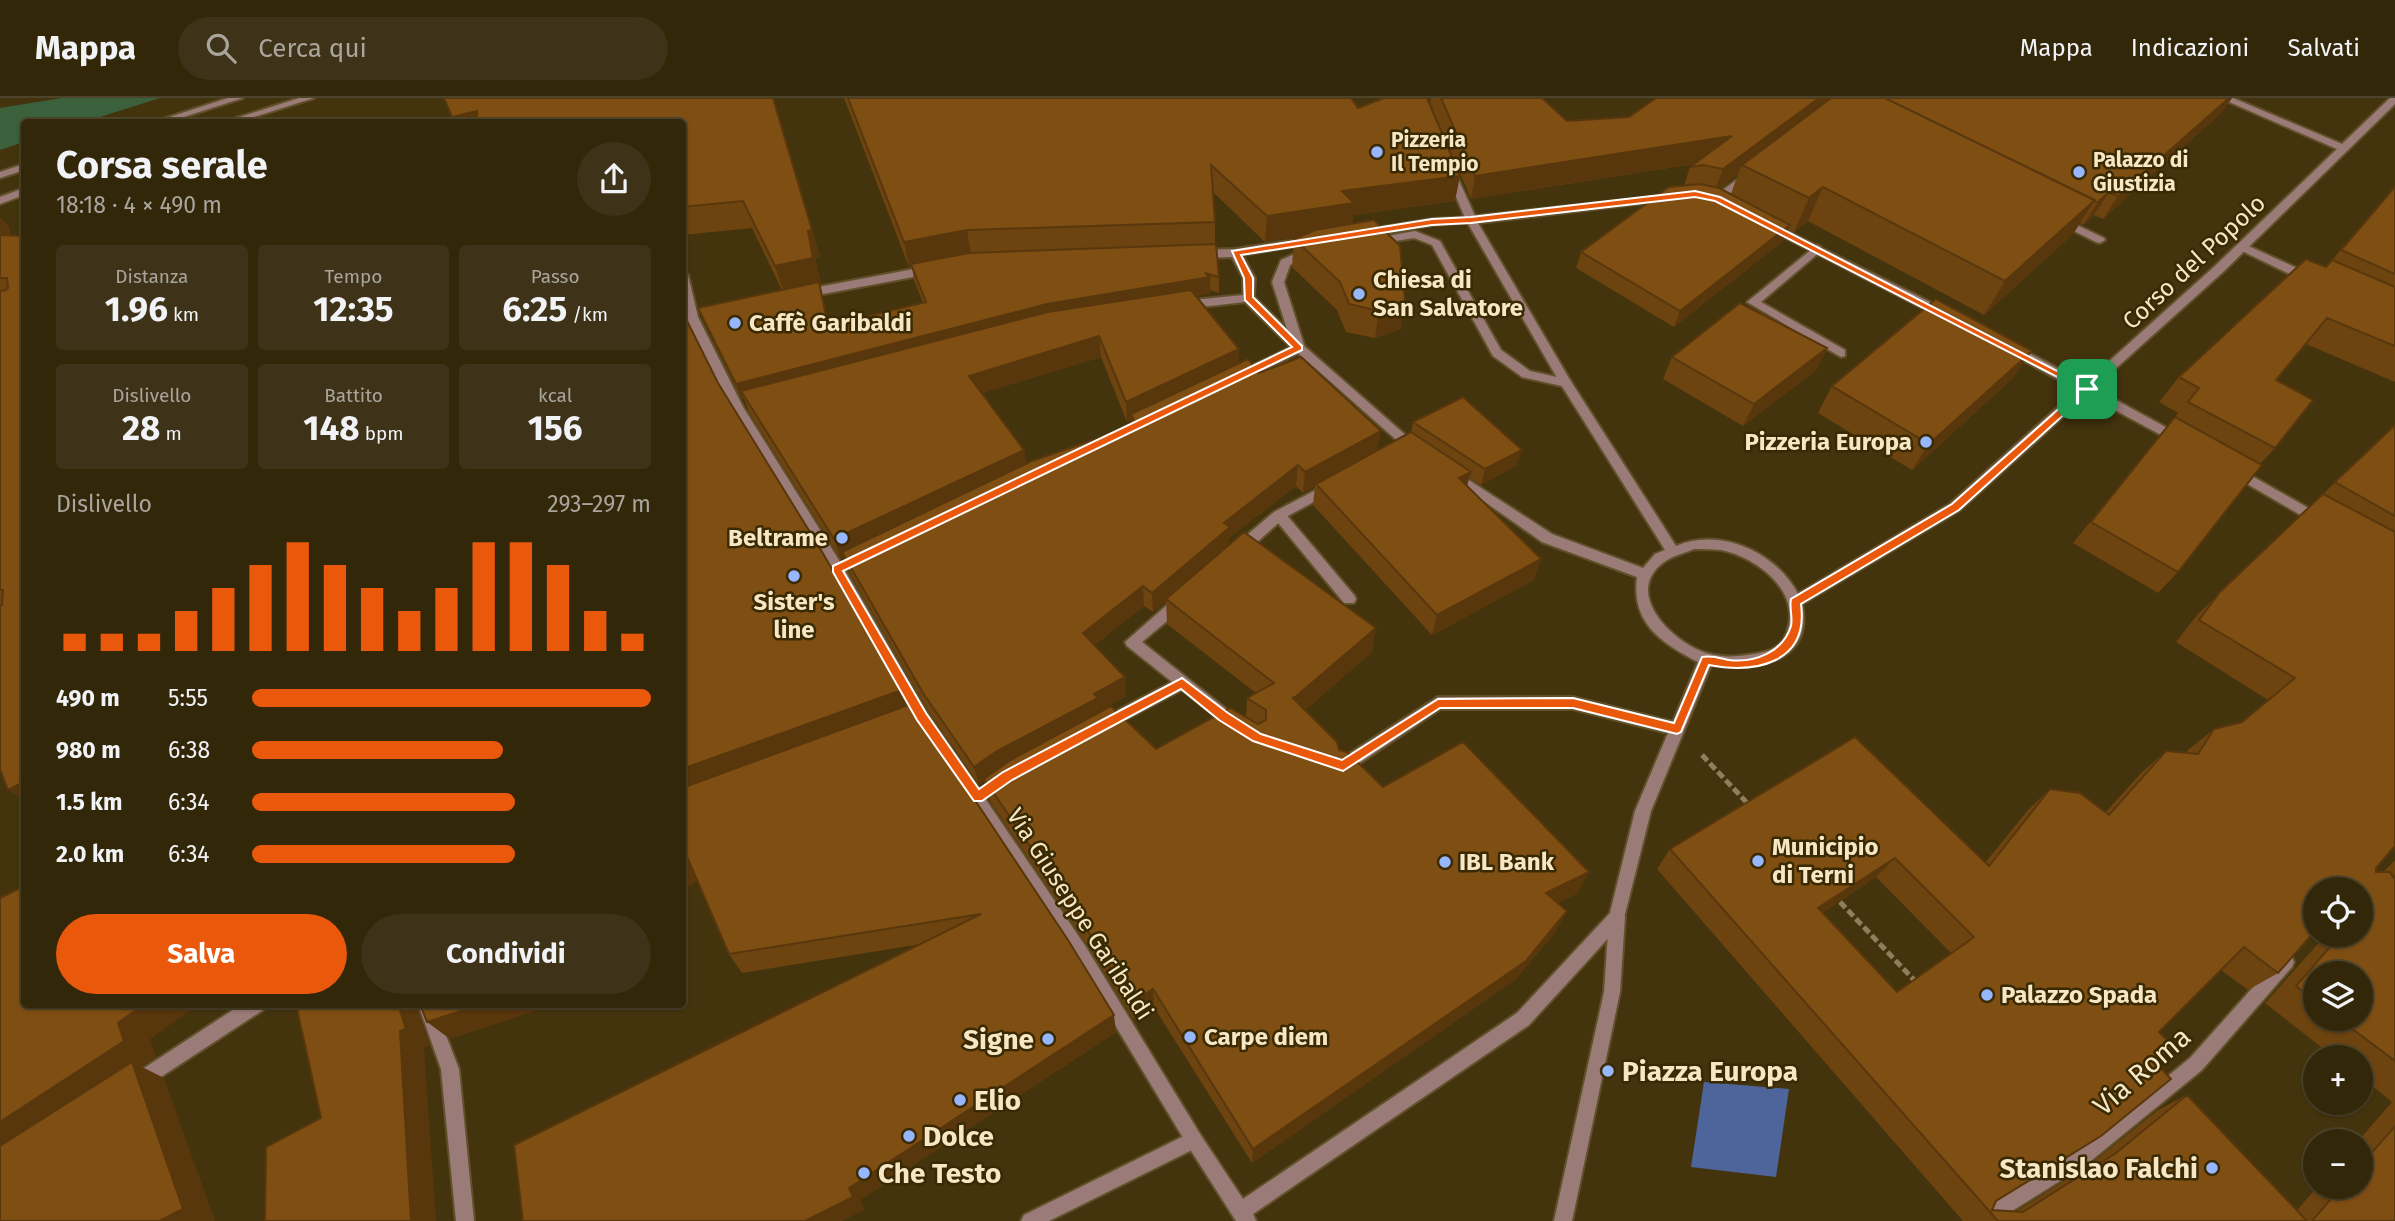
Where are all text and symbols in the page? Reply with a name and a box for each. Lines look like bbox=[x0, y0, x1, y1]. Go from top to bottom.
search box bbox=[178, 17, 668, 80]
text: Mappa bbox=[35, 28, 136, 68]
icon: search bbox=[202, 29, 240, 67]
text: Cerca qui bbox=[258, 33, 367, 64]
text: Mappa bbox=[2020, 34, 2093, 62]
text: Indicazioni bbox=[2131, 34, 2249, 62]
text: Salvati bbox=[2287, 34, 2360, 62]
place label: Pizzeria Il Tempio bbox=[1391, 127, 1479, 177]
text: Corsa serale bbox=[56, 142, 268, 188]
button: share bbox=[577, 142, 651, 216]
marker: Pizzeria Il Tempio bbox=[1369, 144, 1385, 160]
place label: Palazzo di Giustizia bbox=[2093, 147, 2188, 197]
marker: Palazzo di Giustizia bbox=[2071, 164, 2087, 180]
street label: Corso del Popolo bbox=[2117, 189, 2271, 335]
text: 18:18 · 4 × 490 m bbox=[56, 191, 222, 219]
text: Distanza bbox=[115, 265, 188, 288]
text: Tempo bbox=[325, 265, 382, 288]
text: Passo bbox=[531, 265, 580, 288]
place label: Chiesa di San Salvatore bbox=[1373, 266, 1523, 322]
marker: Chiesa di San Salvatore bbox=[1351, 286, 1367, 302]
text: 1.96 bbox=[105, 288, 168, 330]
text: 12:35 bbox=[313, 288, 394, 330]
text: 6:25 bbox=[502, 288, 567, 330]
text: km bbox=[168, 303, 199, 326]
text: /km bbox=[567, 303, 608, 326]
place label: Caffè Garibaldi bbox=[749, 309, 912, 337]
marker: Caffè Garibaldi bbox=[727, 315, 743, 331]
pin bbox=[2057, 359, 2117, 419]
icon: arrive bbox=[2068, 370, 2106, 408]
text: Dislivello bbox=[112, 384, 191, 407]
text: Battito bbox=[324, 384, 383, 407]
text: kcal bbox=[538, 384, 572, 407]
text: 28 bbox=[122, 407, 160, 449]
text: 148 bbox=[303, 407, 360, 449]
text: 156 bbox=[528, 407, 583, 449]
text: m bbox=[160, 422, 182, 445]
text: bpm bbox=[360, 422, 404, 445]
place label: Pizzeria Europa bbox=[1744, 428, 1912, 456]
marker: Pizzeria Europa bbox=[1918, 434, 1934, 450]
text: Dislivello bbox=[56, 490, 152, 518]
text: 293–297 m bbox=[547, 490, 651, 518]
place label: Beltrame bbox=[728, 524, 828, 552]
marker: Beltrame bbox=[834, 530, 850, 546]
marker: Sister's line bbox=[786, 568, 802, 584]
place label: Sister's line bbox=[753, 588, 835, 644]
text: 490 m bbox=[56, 684, 120, 712]
text: 5:55 bbox=[168, 684, 208, 712]
text: 980 m bbox=[56, 736, 121, 764]
text: 6:38 bbox=[168, 736, 210, 764]
text: 1.5 km bbox=[56, 788, 122, 816]
text: 6:34 bbox=[168, 788, 210, 816]
street label: Via Giuseppe Garibaldi bbox=[1001, 803, 1159, 1025]
place label: Municipio di Terni bbox=[1772, 833, 1879, 889]
text: 2.0 km bbox=[56, 840, 124, 868]
text: 6:34 bbox=[168, 840, 210, 868]
place label: IBL Bank bbox=[1459, 848, 1555, 876]
marker: Municipio di Terni bbox=[1750, 853, 1766, 869]
marker: IBL Bank bbox=[1437, 854, 1453, 870]
map controls bbox=[2303, 877, 2373, 1199]
button: locate bbox=[2303, 877, 2373, 947]
button: Salva bbox=[56, 914, 347, 994]
button: Condividi bbox=[361, 914, 651, 994]
button: layers bbox=[2303, 961, 2373, 1031]
place label: Palazzo Spada bbox=[2001, 981, 2157, 1009]
marker: Palazzo Spada bbox=[1979, 987, 1995, 1003]
street label: Via Roma bbox=[2087, 1020, 2197, 1122]
place label: Signe bbox=[963, 1023, 1034, 1056]
place label: Carpe diem bbox=[1204, 1023, 1328, 1051]
marker: Carpe diem bbox=[1182, 1029, 1198, 1045]
marker: Signe bbox=[1040, 1031, 1056, 1047]
button: + bbox=[2303, 1045, 2373, 1115]
place label: Piazza Europa bbox=[1622, 1055, 1798, 1088]
marker: Piazza Europa bbox=[1600, 1063, 1616, 1079]
place label: Elio bbox=[974, 1084, 1021, 1117]
marker: Elio bbox=[952, 1092, 968, 1108]
place label: Dolce bbox=[923, 1120, 994, 1153]
marker: Dolce bbox=[901, 1128, 917, 1144]
button: − bbox=[2303, 1129, 2373, 1199]
place label: Stanislao Falchi bbox=[1999, 1152, 2198, 1185]
place label: Che Testo bbox=[878, 1157, 1001, 1190]
marker: Stanislao Falchi bbox=[2204, 1160, 2220, 1176]
marker: Che Testo bbox=[856, 1165, 872, 1181]

